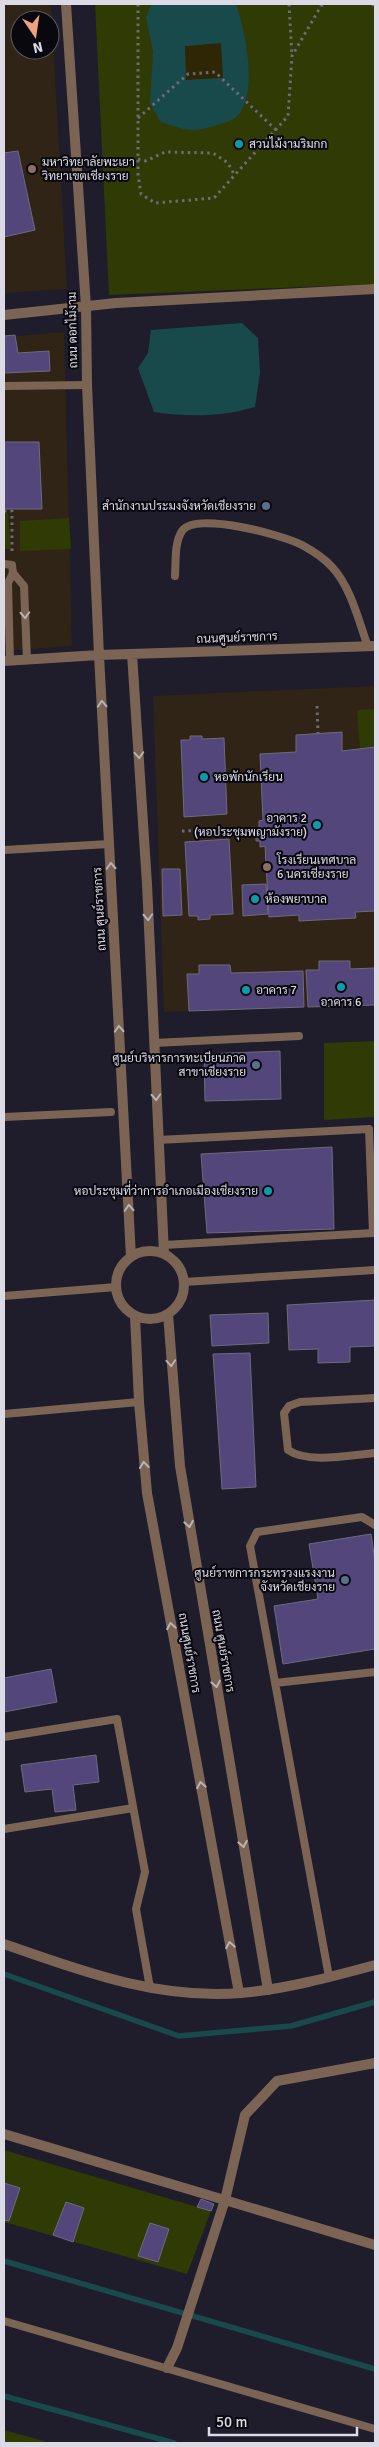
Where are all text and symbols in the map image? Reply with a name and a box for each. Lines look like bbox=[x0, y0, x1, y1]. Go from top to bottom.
north arrow bbox=[10, 10, 60, 60]
text: N bbox=[31, 38, 44, 57]
place label: สวนไม้งามริมกก bbox=[249, 136, 328, 152]
marker: สวนไม้งามริมกก bbox=[233, 138, 245, 150]
place label: มหาวิทยาลัยพะเยา วิทยาเขตเชียงราย bbox=[41, 155, 135, 184]
marker: มหาวิทยาลัยพะเยา วิทยาเขตเชียงราย bbox=[26, 163, 38, 175]
street label: ถนน ดอกไม้งาม bbox=[64, 292, 81, 368]
place label: สำนักงานประมงจังหวัดเชียงราย bbox=[102, 498, 256, 514]
marker: สำนักงานประมงจังหวัดเชียงราย bbox=[260, 500, 272, 512]
one-way arrow bbox=[20, 611, 31, 619]
street label: ถนนศูนย์ราชการ bbox=[196, 628, 278, 647]
one-way arrow bbox=[96, 700, 107, 708]
one-way arrow bbox=[133, 751, 144, 759]
place label: หอพักนักเรียน bbox=[214, 769, 283, 785]
marker: หอพักนักเรียน bbox=[198, 771, 210, 783]
place label: อาคาร 2 (หอประชุมพญามังราย) bbox=[194, 811, 307, 841]
marker: อาคาร 2 (หอประชุมพญามังราย) bbox=[311, 819, 323, 831]
place label: โรงเรียนเทศบาล 6 นครเชียงราย bbox=[276, 852, 356, 882]
marker: โรงเรียนเทศบาล 6 นครเชียงราย bbox=[261, 861, 273, 873]
one-way arrow bbox=[105, 862, 116, 870]
street label: ถนน ศูนย์ราชการ bbox=[89, 866, 110, 951]
place label: ห้องพยาบาล bbox=[265, 892, 327, 907]
marker: ห้องพยาบาล bbox=[249, 893, 261, 905]
one-way arrow bbox=[143, 914, 153, 922]
marker: อาคาร 6 bbox=[335, 981, 347, 993]
place label: อาคาร 7 bbox=[256, 983, 297, 998]
marker: อาคาร 7 bbox=[240, 984, 252, 996]
place label: อาคาร 6 bbox=[321, 995, 361, 1010]
one-way arrow bbox=[114, 1024, 125, 1032]
place label: ศูนย์บริหารการทะเบียนภาค สาขาเชียงราย bbox=[112, 1050, 246, 1080]
marker: ศูนย์บริหารการทะเบียนภาค สาขาเชียงราย bbox=[250, 1059, 262, 1071]
one-way arrow bbox=[151, 1093, 162, 1101]
place label: หอประชุมที่ว่าการอำเภอเมืองเชียงราย bbox=[74, 1180, 258, 1200]
marker: หอประชุมที่ว่าการอำเภอเมืองเชียงราย bbox=[262, 1185, 274, 1197]
one-way arrow bbox=[123, 1204, 134, 1212]
one-way arrow bbox=[166, 1359, 177, 1367]
one-way arrow bbox=[139, 1461, 150, 1469]
one-way arrow bbox=[184, 1520, 194, 1528]
place label: ศูนย์ราชการกระทรวงแรงงาน จังหวัดเชียงราย bbox=[194, 1565, 335, 1595]
marker: ศูนย์ราชการกระทรวงแรงงาน จังหวัดเชียงราย bbox=[339, 1574, 351, 1586]
street label: ถนน ศูนย์ราชการ bbox=[208, 1608, 239, 1694]
street label: ถนนศูนย์ราชการ bbox=[175, 1611, 204, 1695]
one-way arrow bbox=[167, 1621, 177, 1630]
one-way arrow bbox=[211, 1680, 221, 1689]
one-way arrow bbox=[196, 1781, 206, 1790]
one-way arrow bbox=[238, 1840, 248, 1849]
one-way arrow bbox=[226, 1941, 236, 1950]
scale bar bbox=[209, 2404, 356, 2436]
text: 50 m bbox=[216, 2413, 247, 2431]

